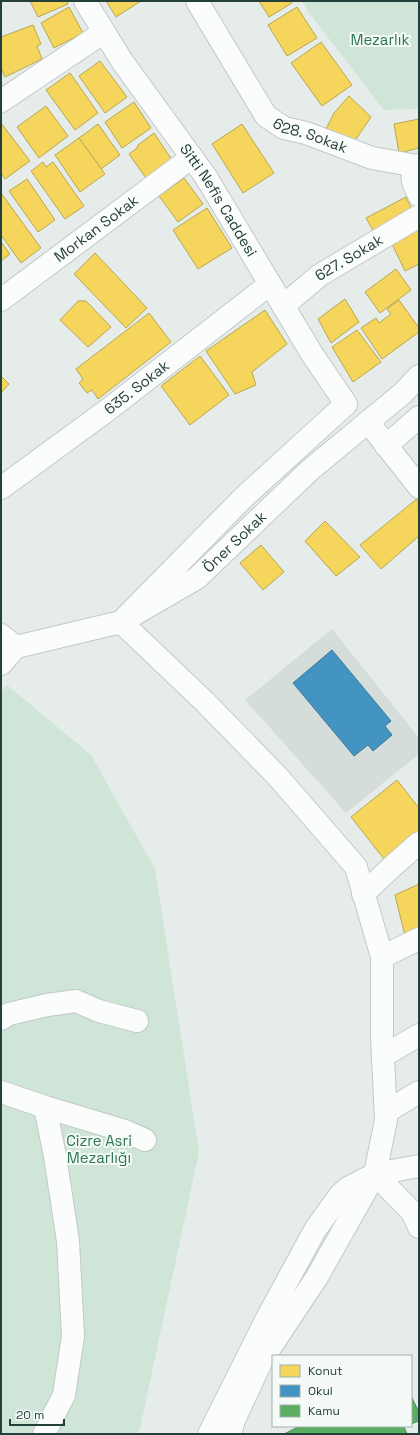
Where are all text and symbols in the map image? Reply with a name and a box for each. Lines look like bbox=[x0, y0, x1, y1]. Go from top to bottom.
park label: Mezarlık bbox=[350, 30, 410, 49]
street label: 628. Sokak bbox=[269, 113, 350, 157]
street label: Sitti Nefis Caddesi bbox=[176, 140, 262, 260]
street label: Morkan Sokak bbox=[50, 191, 142, 266]
street label: 627. Sokak bbox=[311, 230, 386, 285]
street label: 635. Sokak bbox=[100, 356, 173, 418]
street label: Öner Sokak bbox=[199, 507, 270, 576]
park label: Cizre Asri Mezarlığı bbox=[66, 1131, 132, 1167]
legend bbox=[272, 1355, 412, 1427]
text: Konut bbox=[308, 1363, 343, 1379]
text: Okul bbox=[308, 1383, 333, 1399]
scale bar bbox=[10, 1401, 64, 1427]
text: Kamu bbox=[308, 1403, 340, 1419]
text: 20 m bbox=[16, 1407, 44, 1423]

